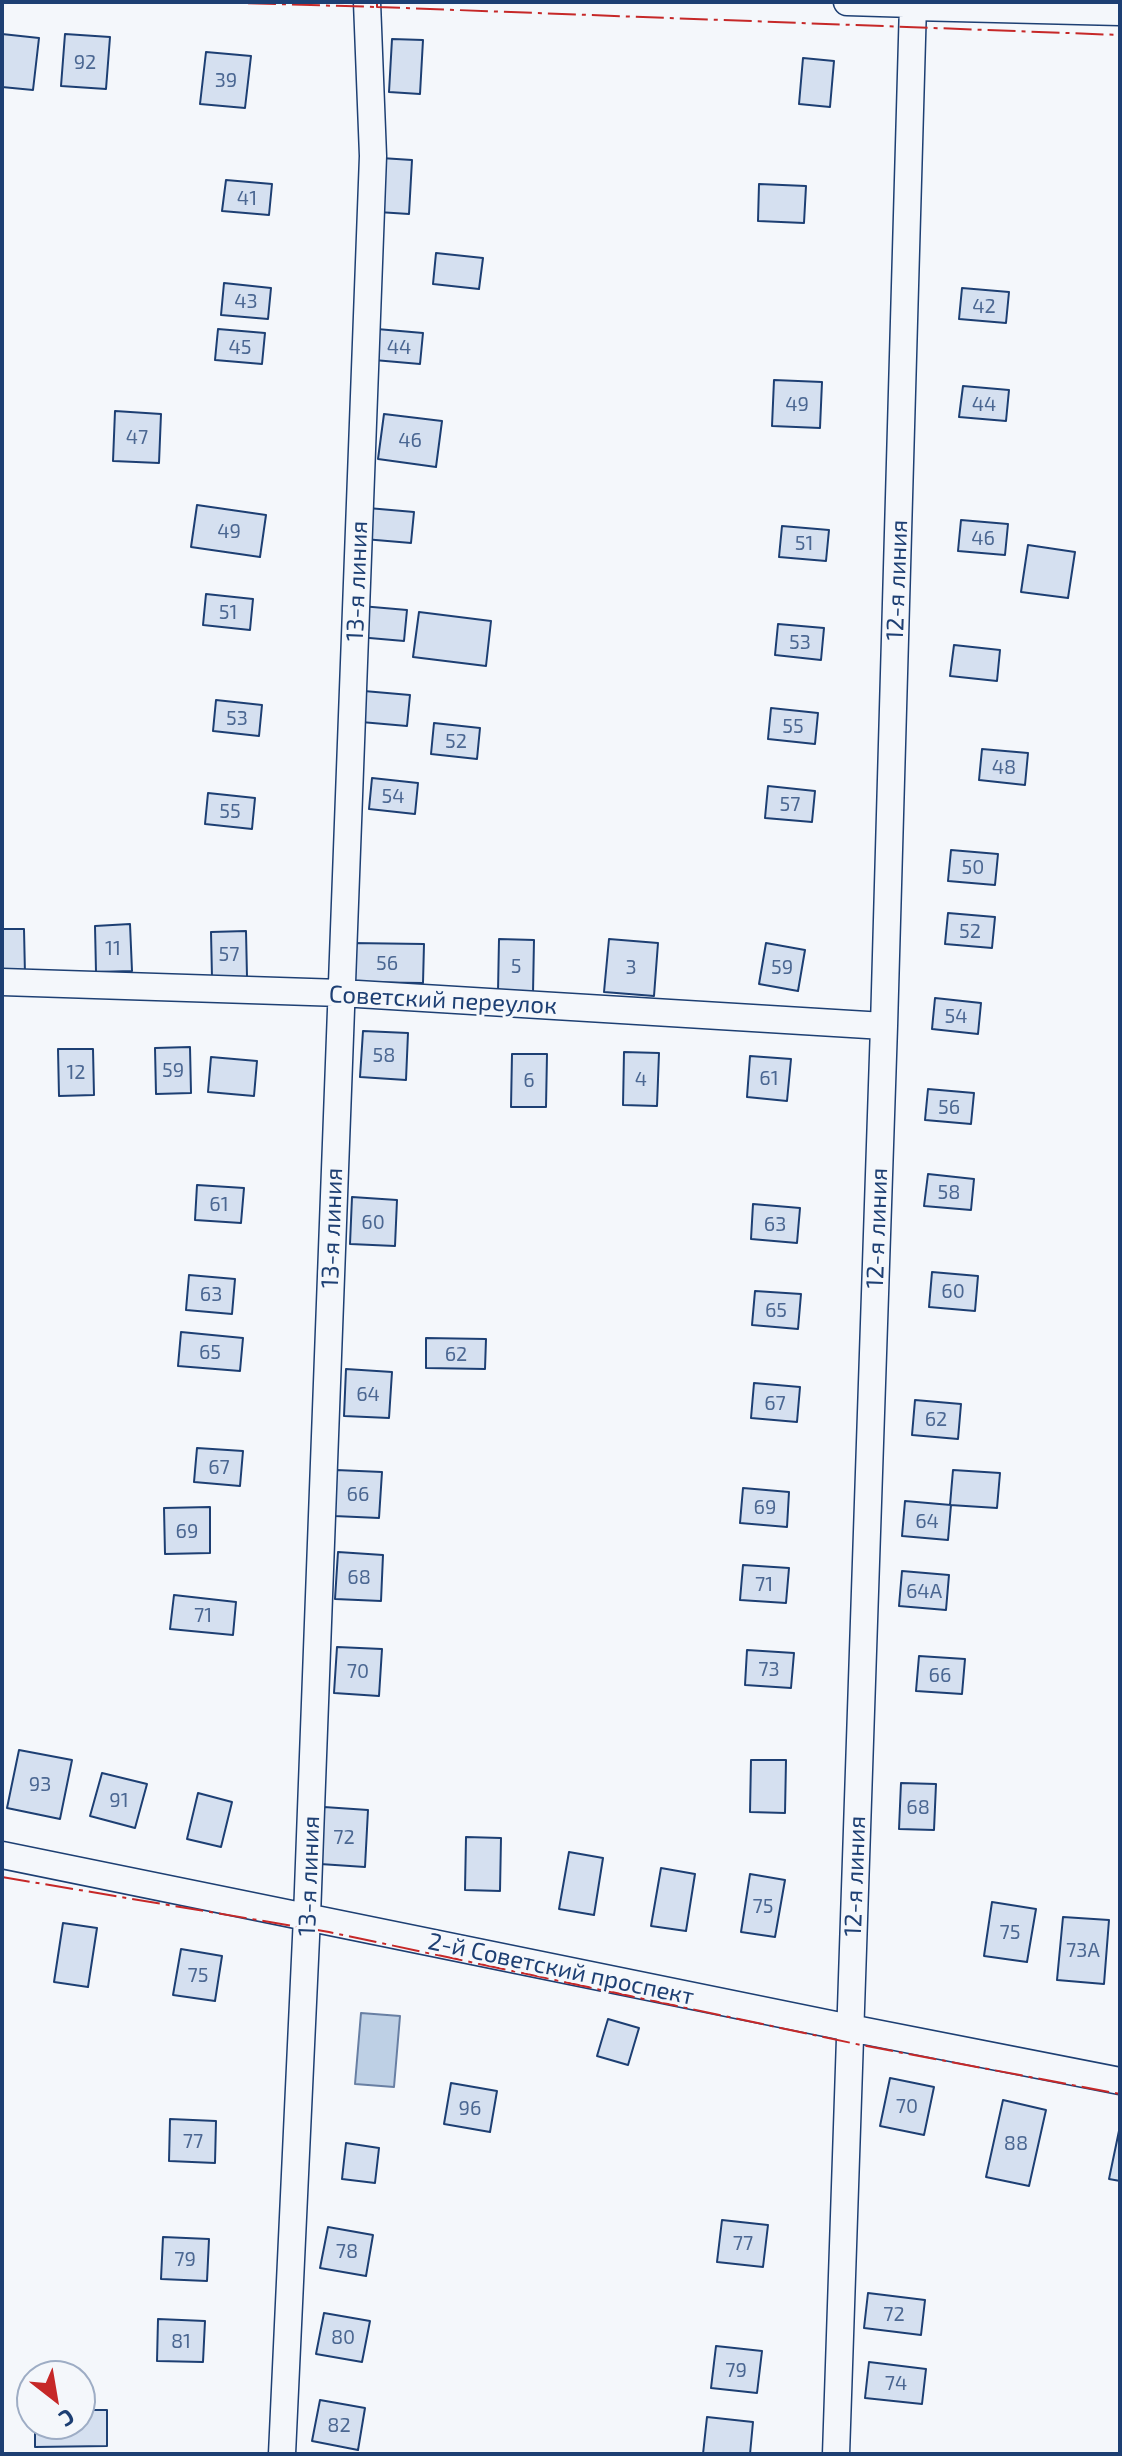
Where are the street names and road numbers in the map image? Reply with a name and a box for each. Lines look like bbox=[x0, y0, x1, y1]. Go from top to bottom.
street label: 12-я линия bbox=[880, 519, 914, 641]
street label: 13-я линия bbox=[341, 520, 373, 642]
street label: Советский переулок bbox=[328, 980, 558, 1020]
street label: 13-я линия bbox=[316, 1167, 348, 1289]
street label: 12-я линия bbox=[860, 1167, 894, 1289]
street label: 13-я линия bbox=[293, 1815, 325, 1937]
street label: 12-я линия bbox=[838, 1815, 872, 1937]
street label: 2-й Советский проспект bbox=[425, 1927, 697, 2011]

